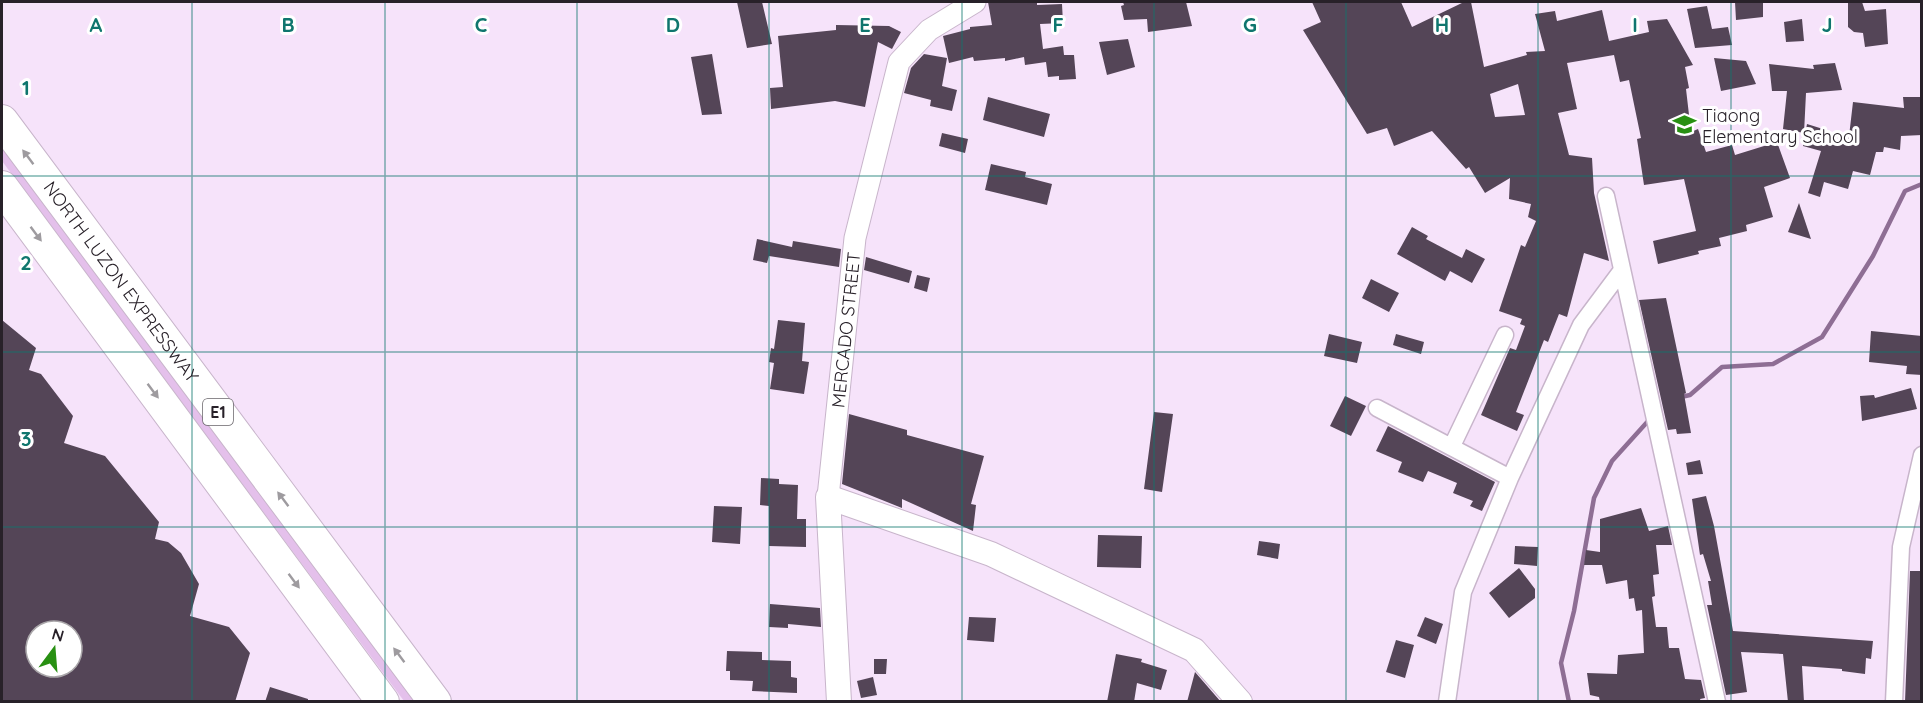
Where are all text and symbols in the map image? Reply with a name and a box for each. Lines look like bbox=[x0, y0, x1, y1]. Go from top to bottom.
text: A bbox=[90, 12, 103, 37]
text: B bbox=[281, 12, 295, 37]
text: C bbox=[475, 12, 488, 37]
text: D bbox=[666, 12, 680, 37]
text: E bbox=[859, 12, 871, 37]
text: F bbox=[1052, 12, 1064, 37]
text: G bbox=[1243, 12, 1257, 37]
text: H bbox=[1435, 12, 1449, 37]
text: I bbox=[1632, 12, 1638, 37]
text: J bbox=[1821, 12, 1833, 37]
text: 1 bbox=[22, 75, 30, 100]
place label: Tiaong Elementary School bbox=[1702, 104, 1858, 148]
school or university icon: Tiaong Elementary School bbox=[1671, 112, 1697, 138]
one-way arrow bbox=[22, 150, 34, 166]
street label: NORTH LUZON EXPRESSWAY bbox=[39, 176, 204, 387]
one-way arrow bbox=[30, 226, 43, 242]
text: 2 bbox=[20, 250, 32, 275]
street label: MERCADO STREET bbox=[826, 251, 865, 409]
one-way arrow bbox=[146, 383, 158, 398]
road number: E1 bbox=[203, 399, 233, 425]
text: 3 bbox=[21, 426, 31, 451]
one-way arrow bbox=[277, 491, 289, 506]
one-way arrow bbox=[288, 572, 300, 588]
north arrow bbox=[24, 619, 84, 679]
text: N bbox=[50, 623, 67, 646]
one-way arrow bbox=[393, 647, 406, 663]

